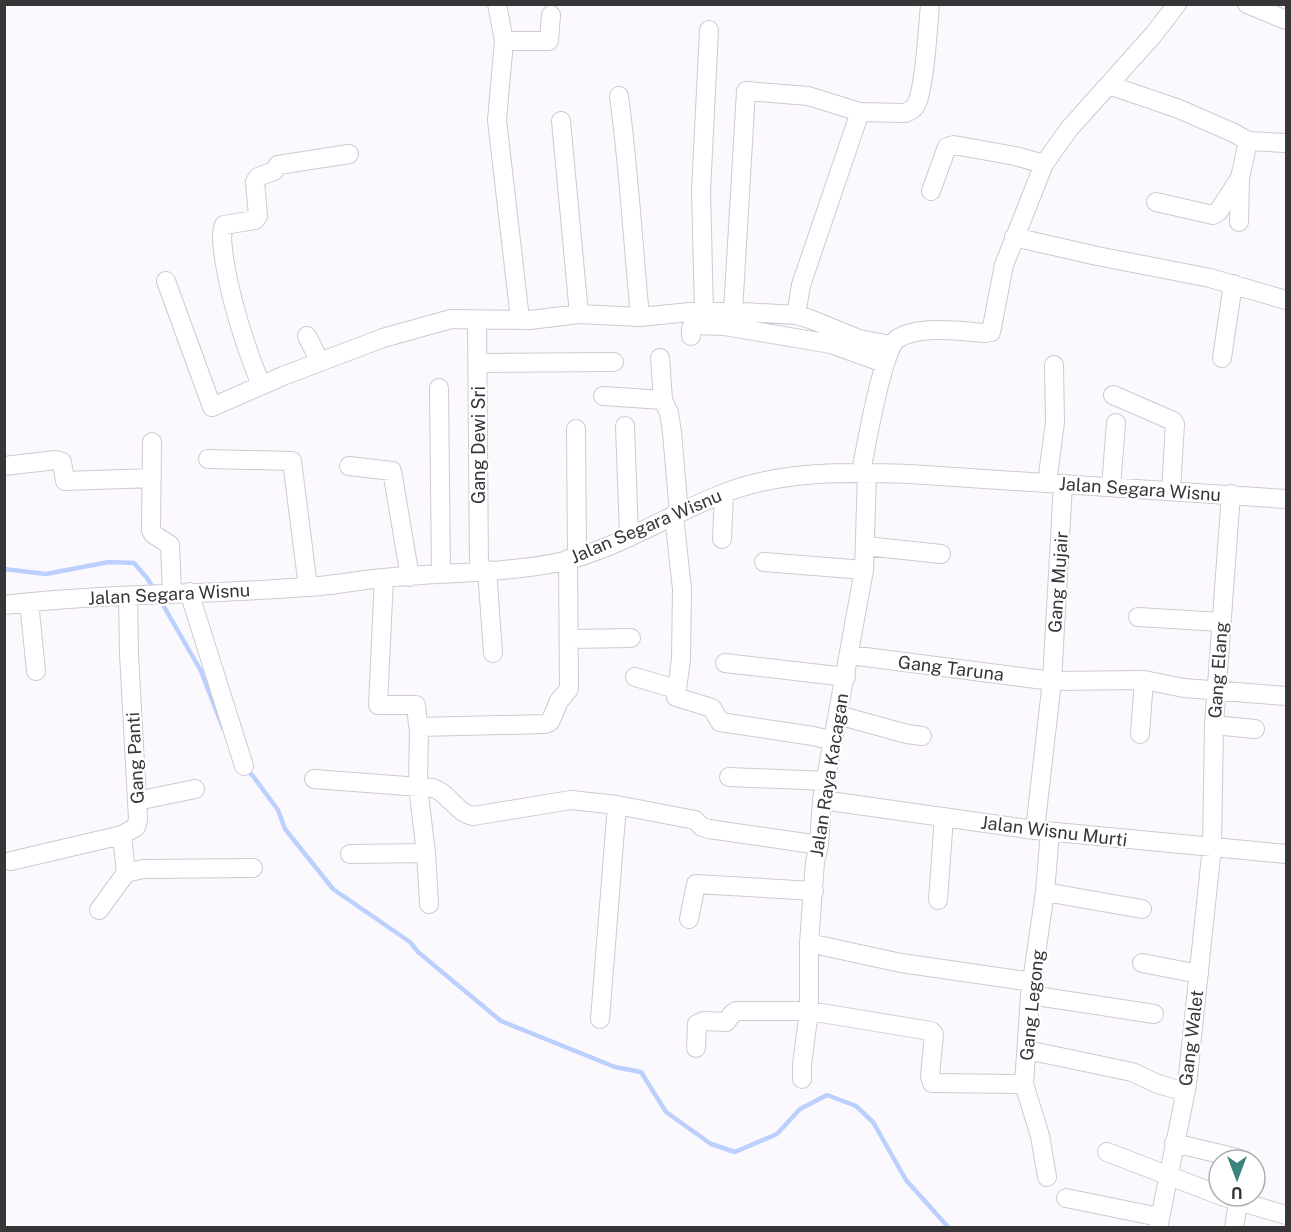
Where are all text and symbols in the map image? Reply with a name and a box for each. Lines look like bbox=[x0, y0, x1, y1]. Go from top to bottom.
street label: Gang Dewi Sri bbox=[468, 386, 489, 504]
street label: Jalan Segara Wisnu bbox=[1058, 473, 1222, 505]
street label: Jalan Segara Wisnu bbox=[567, 485, 725, 567]
street label: Gang Mujair bbox=[1044, 530, 1072, 634]
street label: Jalan Segara Wisnu bbox=[87, 579, 251, 609]
street label: Gang Elang bbox=[1204, 621, 1232, 719]
street label: Gang Taruna bbox=[897, 651, 1005, 685]
street label: Jalan Raya Kacagan bbox=[806, 692, 852, 858]
street label: Gang Panti bbox=[122, 712, 148, 804]
street label: Jalan Wisnu Murti bbox=[980, 812, 1128, 850]
street label: Gang Legong bbox=[1016, 948, 1048, 1062]
street label: Gang Walet bbox=[1175, 989, 1207, 1087]
north arrow bbox=[1207, 1148, 1267, 1208]
text: U bbox=[1231, 1183, 1243, 1202]

